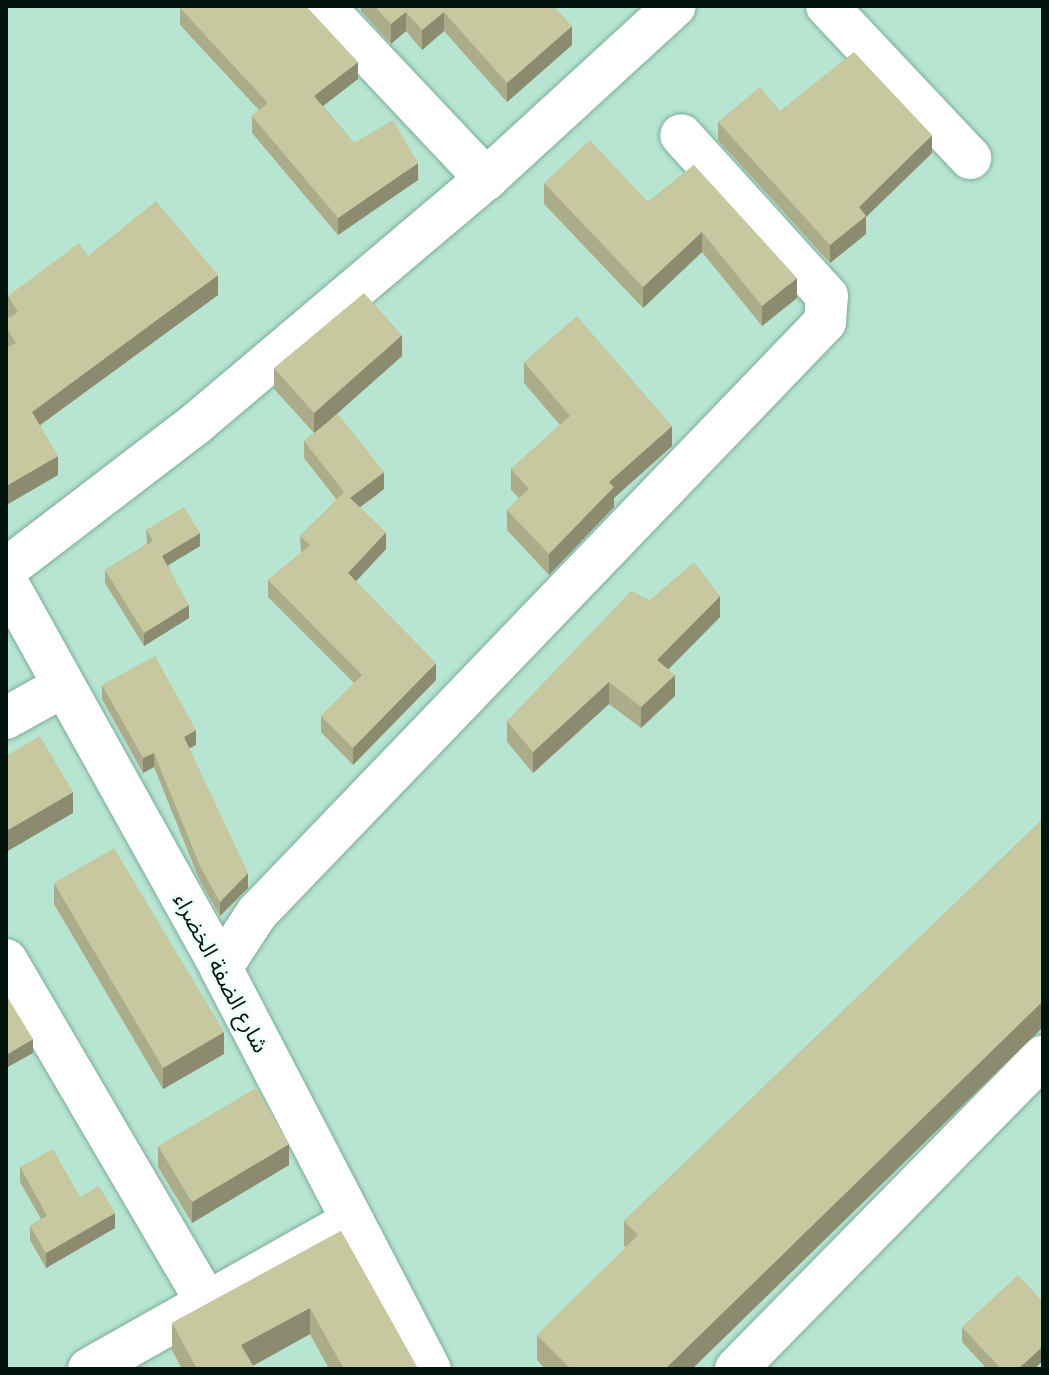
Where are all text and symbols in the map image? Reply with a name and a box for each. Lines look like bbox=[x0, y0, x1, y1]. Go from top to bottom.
street label: شارع الضفة الخضراء bbox=[168, 889, 274, 1057]

